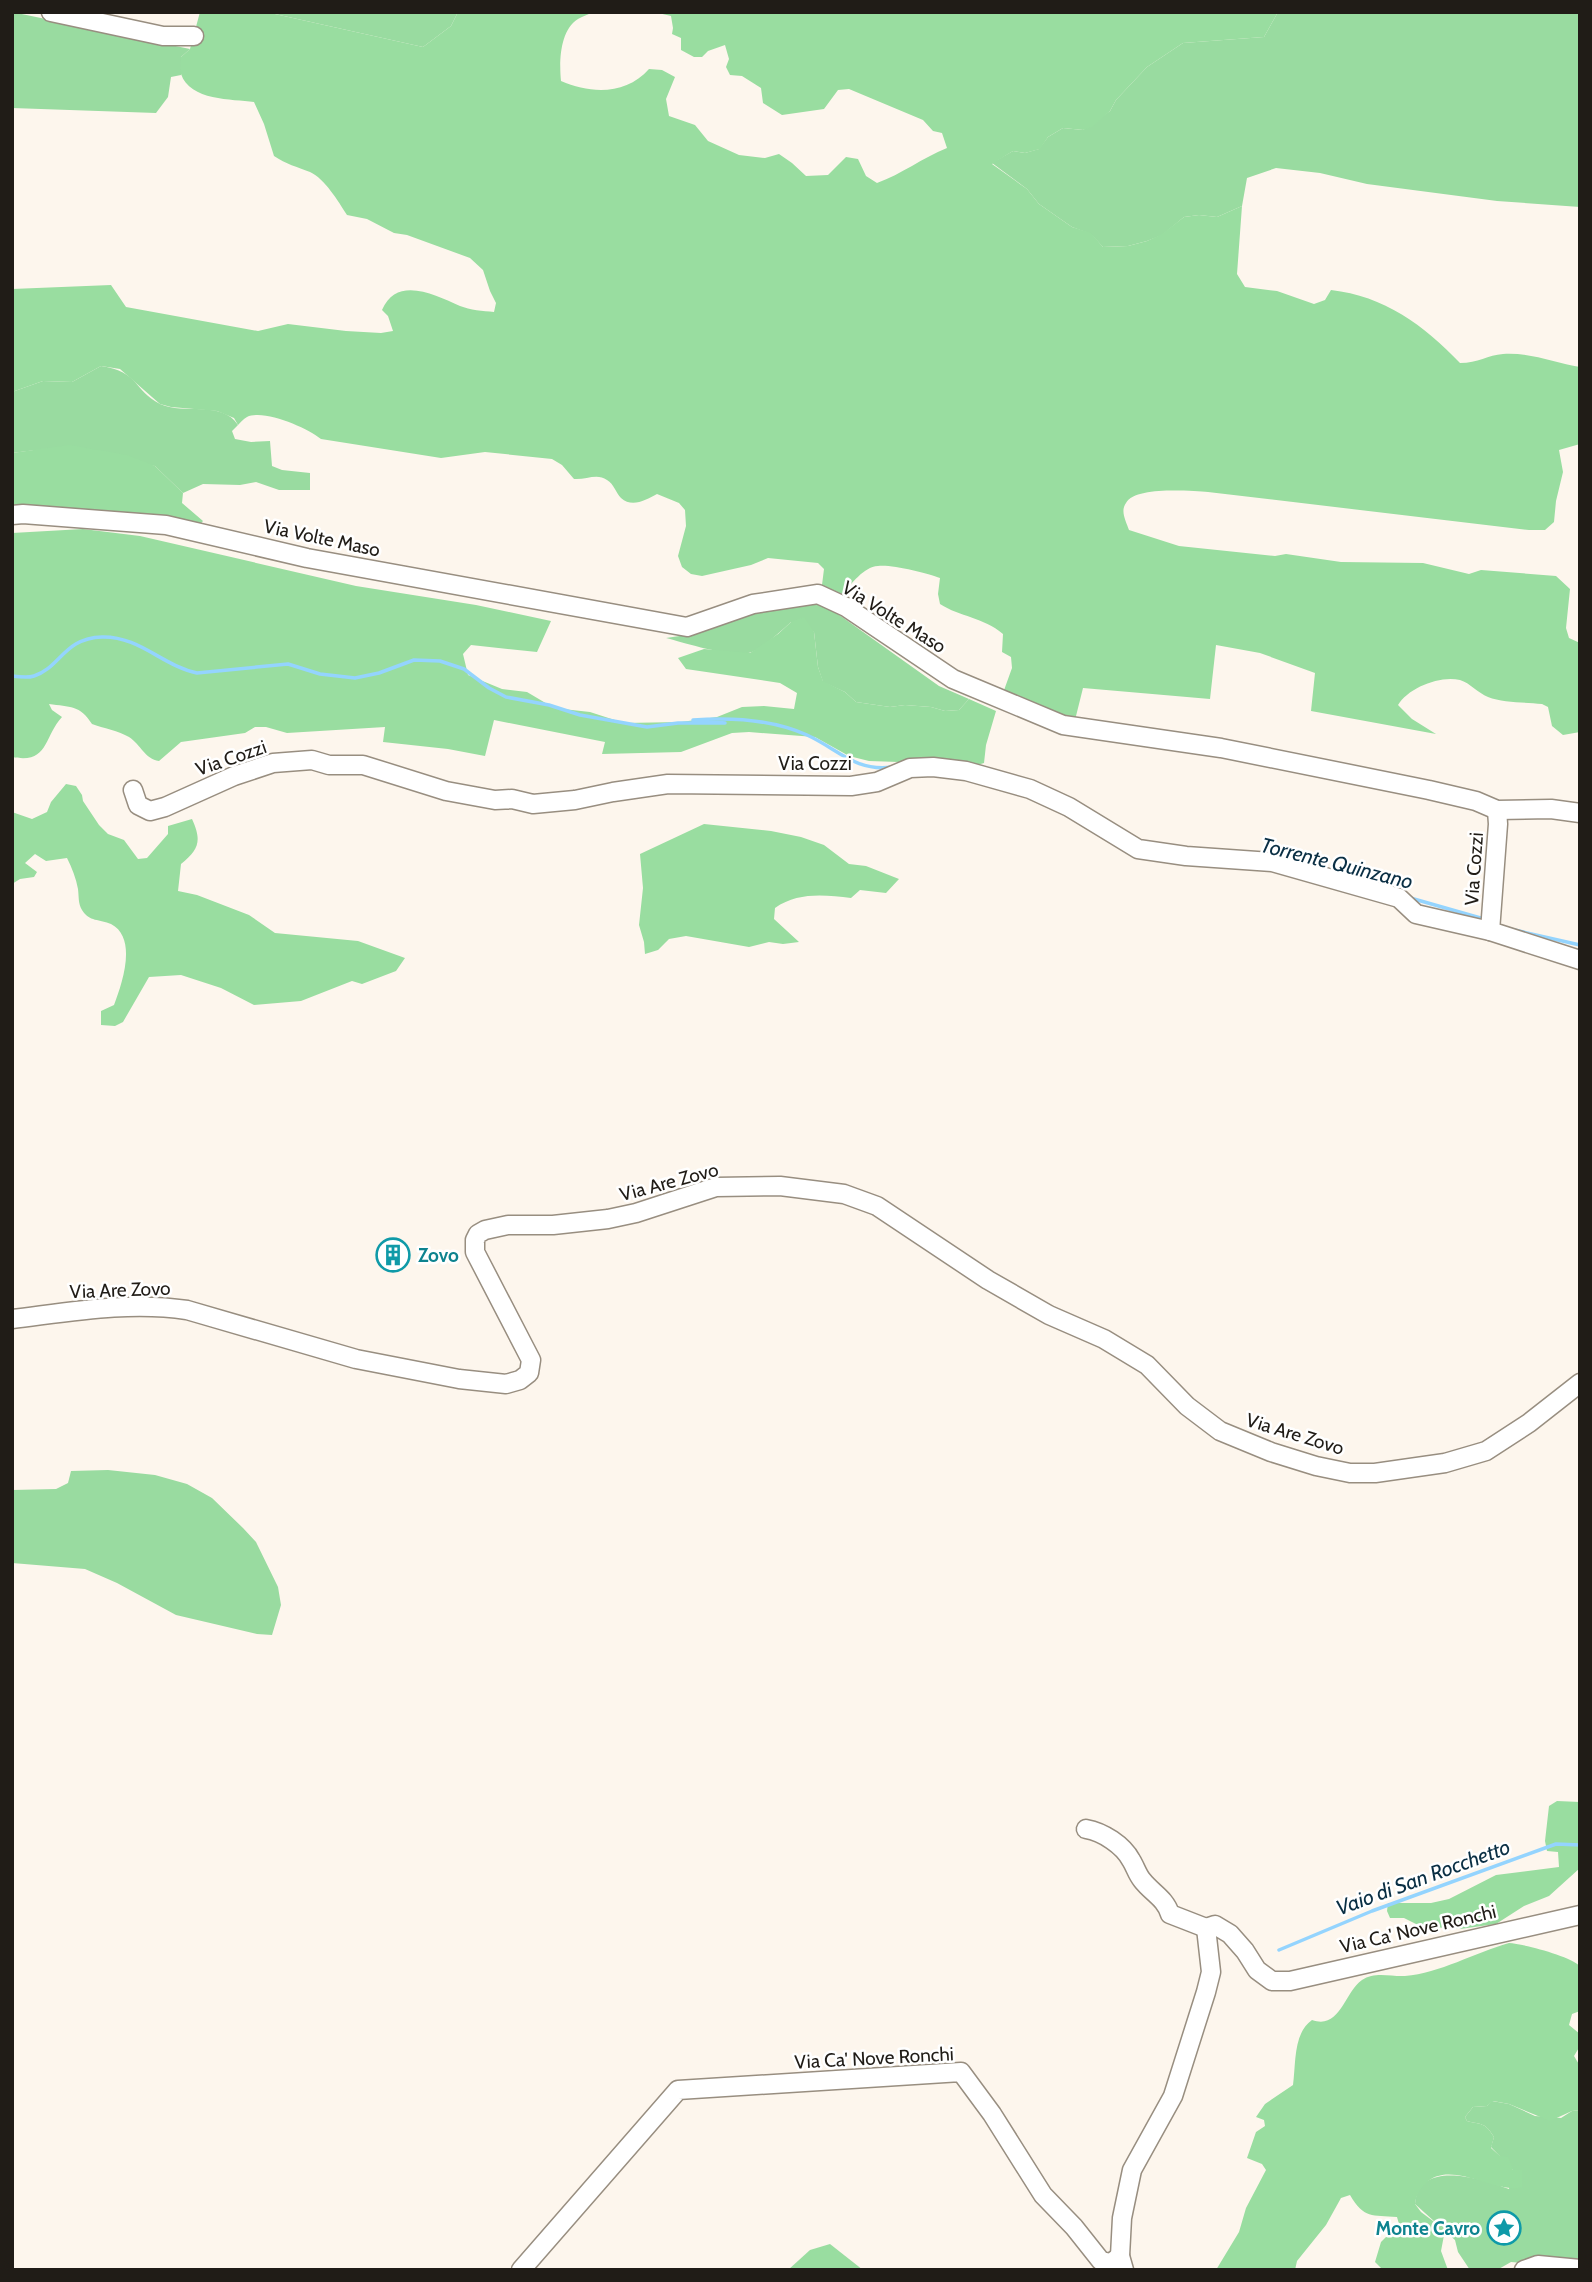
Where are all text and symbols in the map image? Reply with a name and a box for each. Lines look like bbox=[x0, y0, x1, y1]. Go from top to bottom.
street label: Via Volte Maso bbox=[262, 514, 382, 562]
street label: Via Volte Maso bbox=[838, 576, 950, 658]
street label: Via Cozzi bbox=[193, 735, 269, 781]
street label: Via Cozzi bbox=[778, 752, 852, 775]
water label: Torrente Quinzano bbox=[1258, 832, 1416, 894]
street label: Via Cozzi bbox=[1460, 832, 1488, 906]
street label: Via Are Zovo bbox=[617, 1158, 721, 1206]
building icon: Zovo bbox=[374, 1236, 412, 1274]
place label: Zovo bbox=[418, 1244, 459, 1267]
street label: Via Are Zovo bbox=[69, 1277, 171, 1303]
street label: Via Are Zovo bbox=[1243, 1408, 1347, 1460]
water label: Vaio di San Rocchetto bbox=[1333, 1834, 1513, 1920]
street label: Via Ca' Nove Ronchi bbox=[1338, 1900, 1498, 1958]
street label: Via Ca' Nove Ronchi bbox=[794, 2042, 954, 2074]
place icon: Monte Cavro bbox=[1485, 2209, 1523, 2247]
place label: Monte Cavro bbox=[1376, 2217, 1480, 2240]

